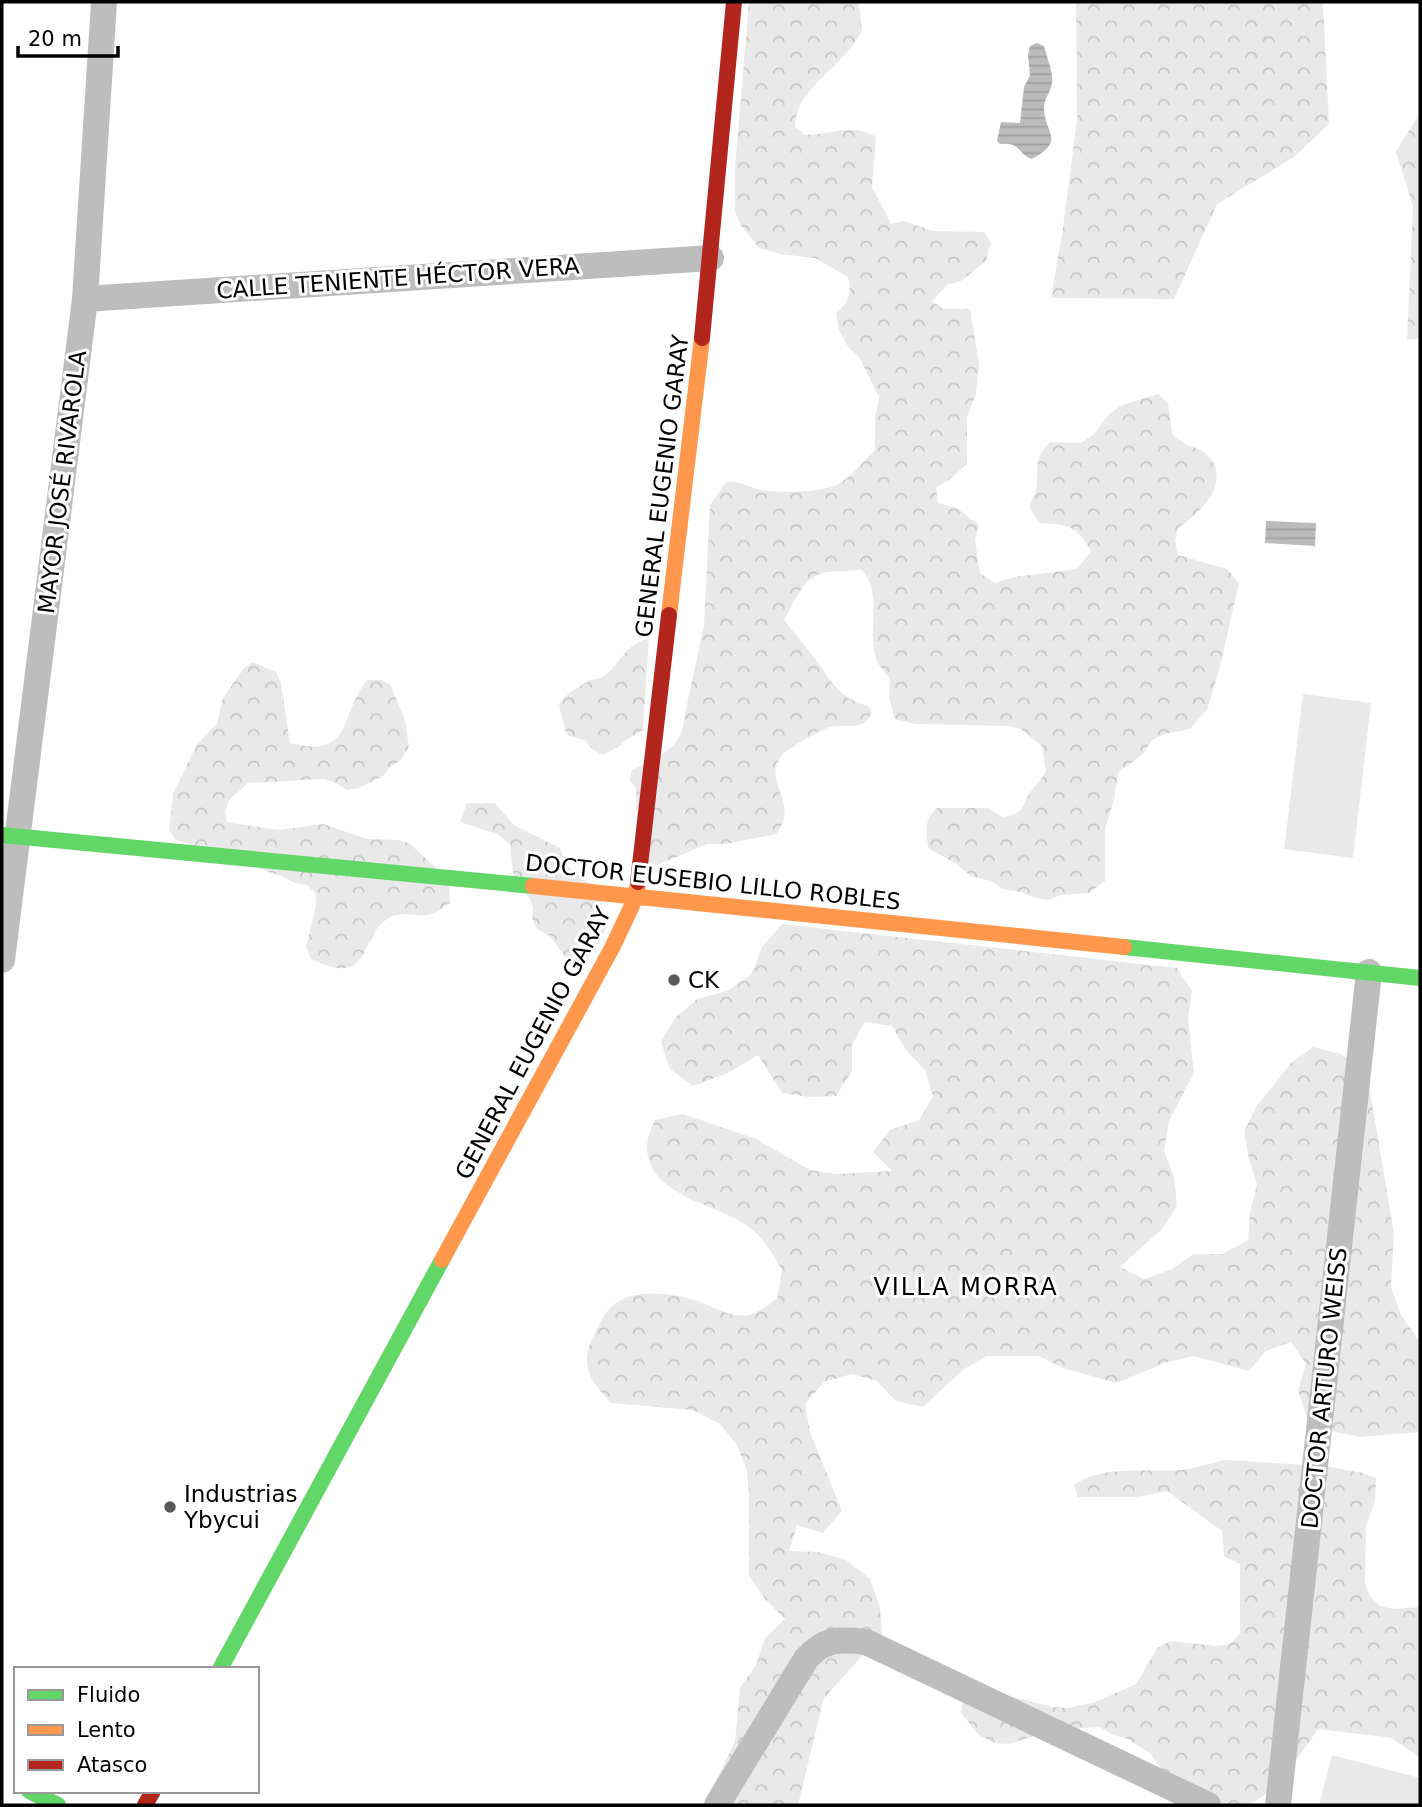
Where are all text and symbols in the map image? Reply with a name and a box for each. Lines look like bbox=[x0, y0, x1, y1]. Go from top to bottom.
scale bar bbox=[18, 14, 117, 58]
text: 20 m bbox=[28, 27, 82, 51]
street label: CALLE TENIENTE HÉCTOR VERA bbox=[216, 251, 581, 304]
street label: GENERAL EUGENIO GARAY bbox=[631, 332, 694, 639]
street label: MAYOR JOSÉ RIVAROLA bbox=[32, 348, 91, 615]
street label: DOCTOR EUSEBIO LILLO ROBLES bbox=[524, 849, 902, 915]
street label: GENERAL EUGENIO GARAY bbox=[450, 902, 616, 1184]
place label: CK bbox=[688, 967, 720, 993]
marker: CK bbox=[666, 972, 682, 988]
street label: DOCTOR ARTURO WEISS bbox=[1296, 1246, 1352, 1530]
district label: VILLA MORRA bbox=[873, 1273, 1059, 1301]
place label: Industrias Ybycui bbox=[183, 1481, 297, 1533]
marker: Industrias Ybycui bbox=[162, 1499, 178, 1515]
legend bbox=[14, 1667, 259, 1793]
text: Fluido bbox=[77, 1683, 140, 1707]
text: Lento bbox=[77, 1718, 136, 1742]
text: Atasco bbox=[77, 1753, 147, 1777]

